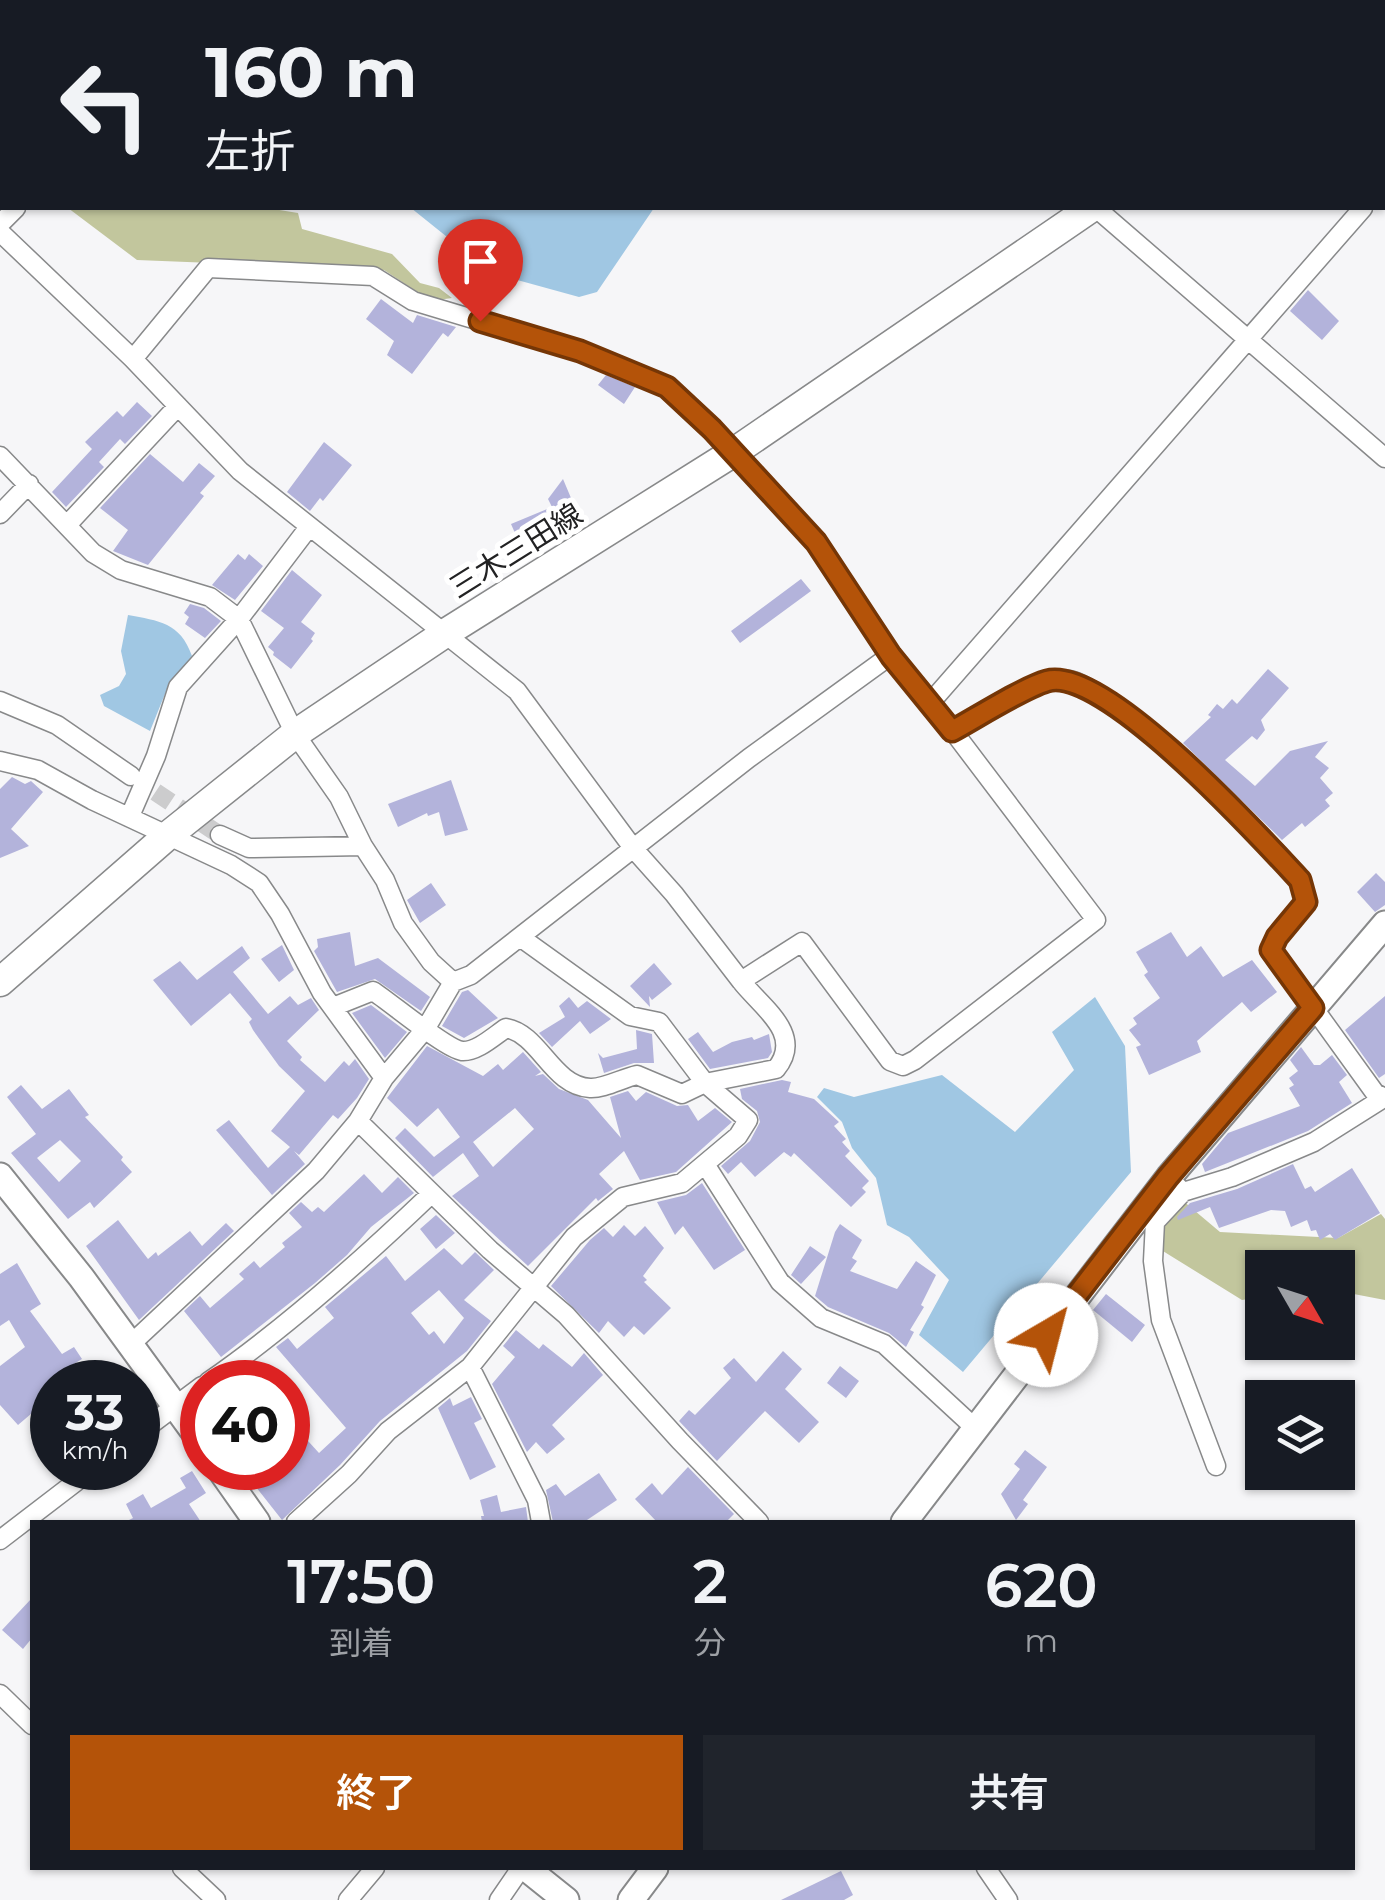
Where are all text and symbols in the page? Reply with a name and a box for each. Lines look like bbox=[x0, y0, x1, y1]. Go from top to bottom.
text: 160 m bbox=[205, 29, 418, 115]
icon: left bbox=[40, 40, 170, 170]
text: 左折 bbox=[205, 123, 295, 178]
pin bbox=[438, 219, 523, 322]
icon: arrive bbox=[453, 234, 508, 289]
street label: 三木三田線 bbox=[442, 495, 589, 606]
north arrow bbox=[1245, 1250, 1355, 1360]
map controls bbox=[1245, 1250, 1355, 1490]
position arrow bbox=[994, 1283, 1098, 1387]
speed limit sign: 40 bbox=[180, 1360, 310, 1490]
button: layers bbox=[1245, 1380, 1355, 1490]
text: 33 bbox=[66, 1382, 124, 1443]
text: km/h bbox=[62, 1435, 128, 1465]
text: 17:50 bbox=[287, 1545, 435, 1618]
text: 2 bbox=[693, 1545, 728, 1618]
text: 620 bbox=[985, 1549, 1098, 1622]
text: m bbox=[1024, 1621, 1058, 1660]
text: 到着 bbox=[329, 1623, 393, 1662]
text: 分 bbox=[694, 1623, 726, 1662]
button: 終了 bbox=[70, 1735, 683, 1850]
button: 共有 bbox=[703, 1735, 1315, 1850]

